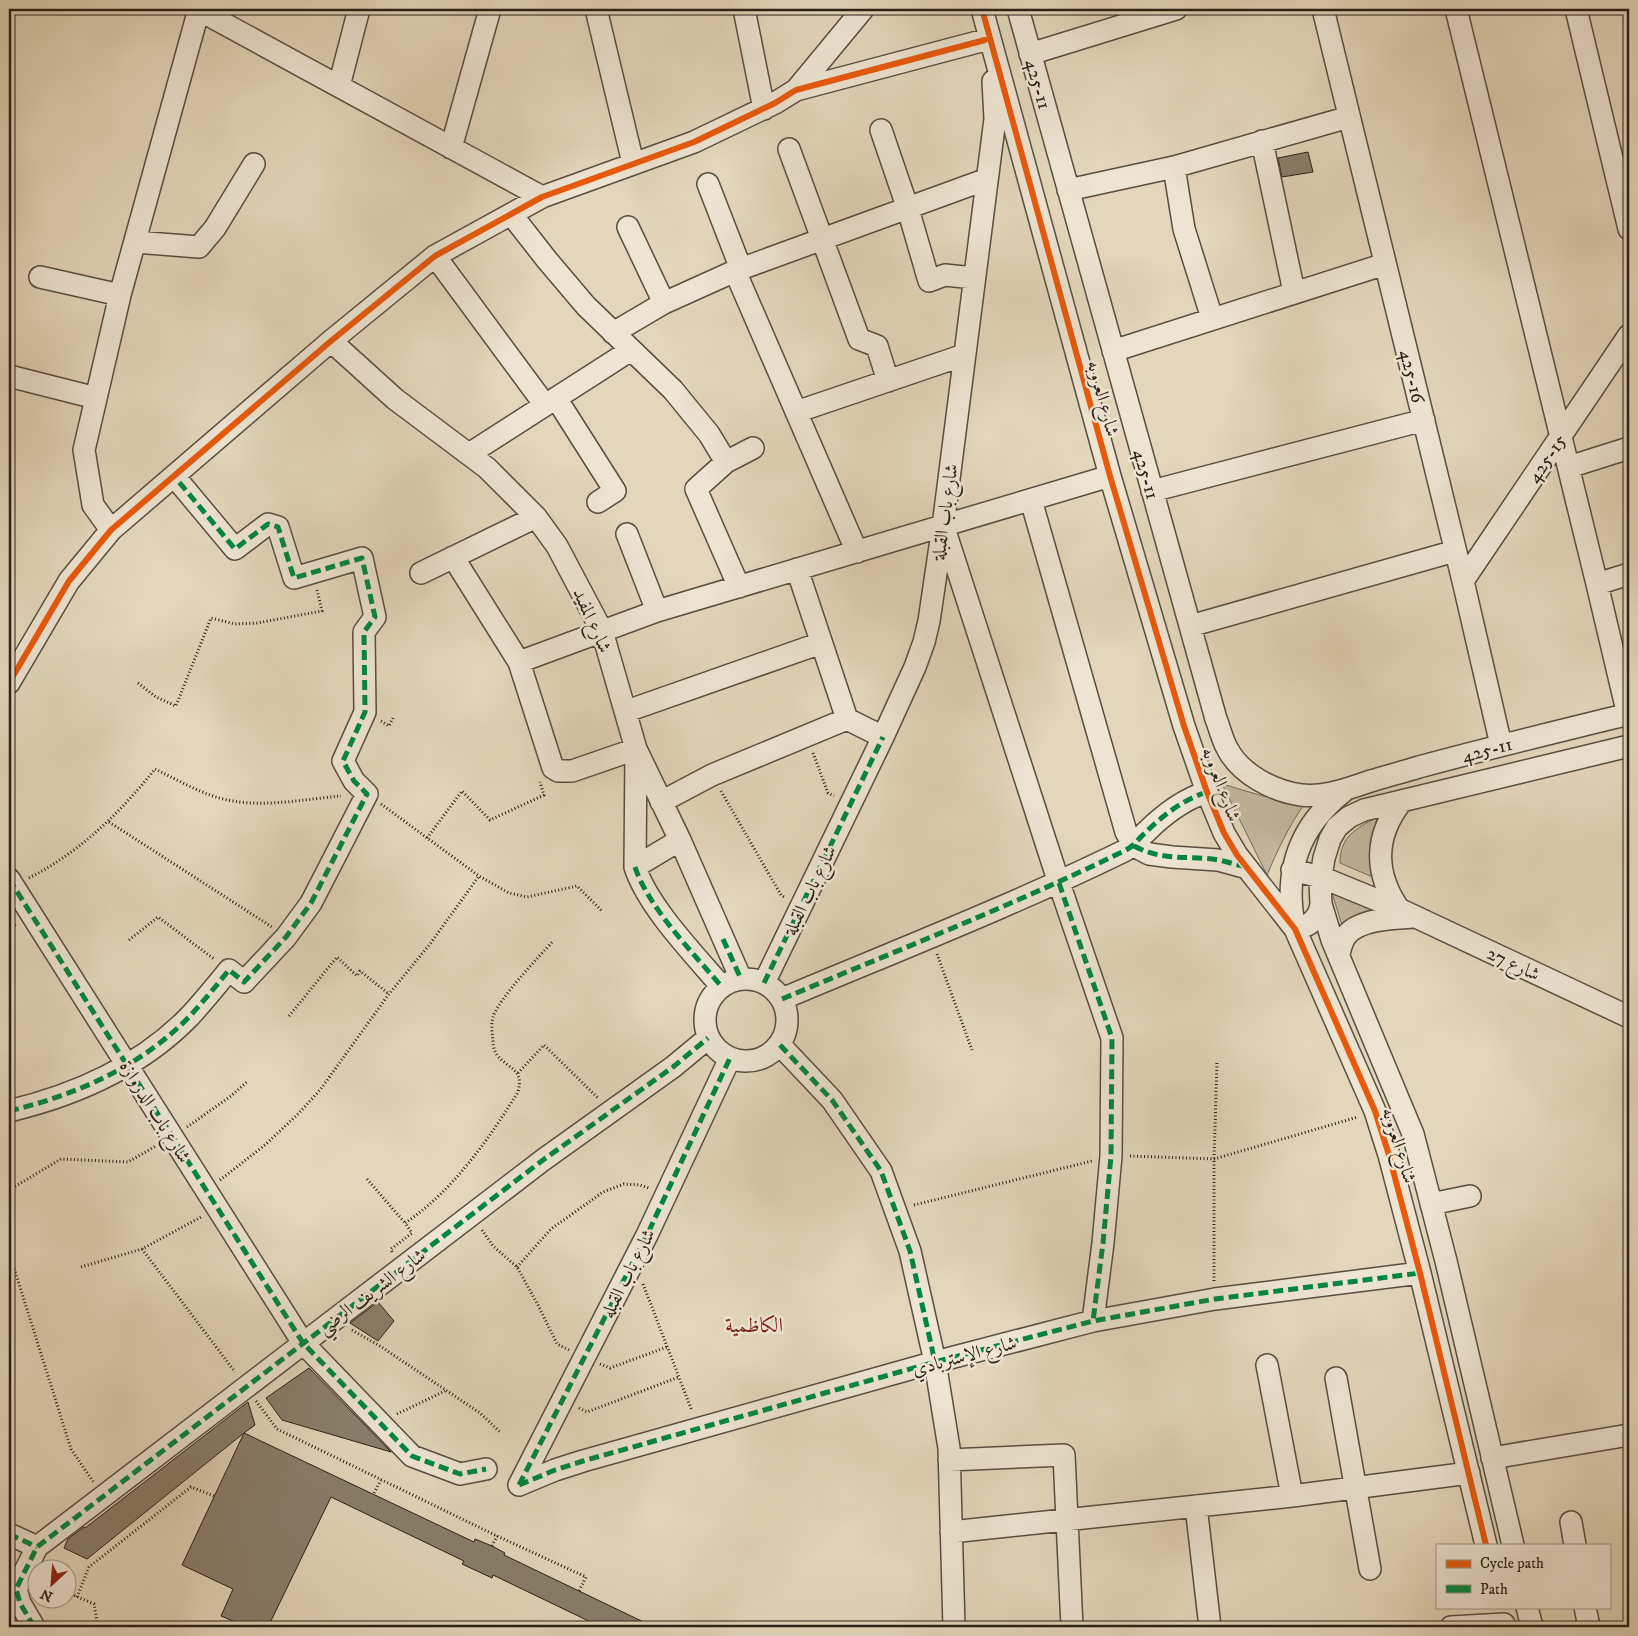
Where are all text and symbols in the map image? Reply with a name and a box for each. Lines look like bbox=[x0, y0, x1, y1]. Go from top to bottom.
street label: 425-11 bbox=[1019, 57, 1056, 112]
street label: 425-16 bbox=[1394, 347, 1430, 406]
street label: شارع العروبه bbox=[1078, 358, 1124, 440]
street label: 425-15 bbox=[1523, 430, 1572, 487]
street label: 425-11 bbox=[1127, 447, 1164, 502]
street label: شارع باب القبلة bbox=[927, 462, 967, 563]
street label: شارع المفيد bbox=[564, 585, 616, 658]
street label: 425-11 bbox=[1460, 733, 1515, 768]
street label: شارع العروبه bbox=[1193, 744, 1245, 826]
street label: شارع باب القبلة bbox=[778, 842, 845, 942]
street label: شارع 27 bbox=[1482, 942, 1544, 989]
street label: شارع باب الدروازة bbox=[112, 1056, 195, 1169]
street label: شارع العروبه bbox=[1373, 1105, 1421, 1187]
street label: شارع باب القبله bbox=[596, 1225, 663, 1324]
street label: شارع الشريف الرضي bbox=[313, 1244, 433, 1344]
district label: الكاظمية bbox=[725, 1313, 783, 1339]
street label: شارع الإستربادي bbox=[910, 1331, 1020, 1384]
legend bbox=[1436, 1544, 1610, 1608]
text: Cycle path bbox=[1480, 1554, 1544, 1573]
north arrow bbox=[28, 1558, 78, 1608]
text: Path bbox=[1480, 1580, 1508, 1599]
text: N bbox=[37, 1584, 56, 1605]

